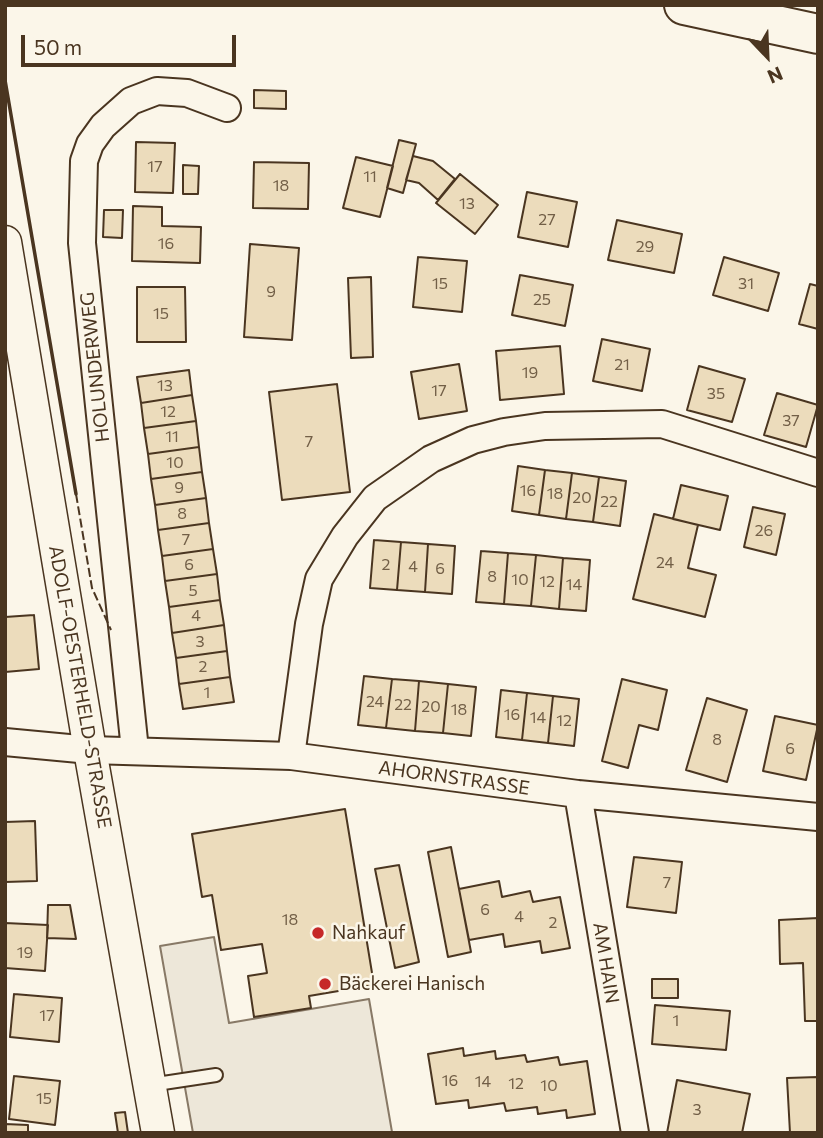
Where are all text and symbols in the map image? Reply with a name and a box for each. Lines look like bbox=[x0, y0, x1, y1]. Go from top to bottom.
scale bar bbox=[24, 21, 240, 65]
north arrow bbox=[732, 21, 802, 91]
text: 50 m bbox=[34, 34, 82, 59]
text: N bbox=[764, 62, 786, 89]
house number: 17 bbox=[147, 157, 163, 177]
house number: 11 bbox=[363, 167, 377, 187]
house number: 18 bbox=[273, 176, 289, 196]
house number: 13 bbox=[459, 194, 475, 214]
house number: 27 bbox=[538, 210, 556, 230]
house number: 16 bbox=[158, 234, 174, 254]
house number: 29 bbox=[636, 237, 654, 257]
house number: 15 bbox=[432, 274, 448, 294]
house number: 31 bbox=[738, 274, 754, 294]
house number: 9 bbox=[266, 282, 276, 302]
house number: 25 bbox=[533, 290, 551, 310]
street label: HOLUNDERWEG bbox=[76, 291, 114, 443]
house number: 15 bbox=[153, 304, 169, 324]
house number: 21 bbox=[614, 355, 630, 375]
house number: 19 bbox=[522, 363, 538, 383]
house number: 13 bbox=[157, 376, 173, 396]
house number: 17 bbox=[431, 381, 447, 401]
house number: 35 bbox=[707, 384, 725, 404]
house number: 12 bbox=[160, 402, 176, 422]
house number: 37 bbox=[782, 411, 800, 431]
house number: 11 bbox=[165, 427, 179, 447]
house number: 7 bbox=[305, 432, 313, 452]
house number: 10 bbox=[166, 453, 184, 473]
house number: 9 bbox=[174, 478, 184, 498]
house number: 16 bbox=[520, 481, 536, 501]
house number: 18 bbox=[547, 484, 563, 504]
house number: 20 bbox=[572, 488, 592, 508]
house number: 22 bbox=[600, 492, 618, 512]
house number: 8 bbox=[177, 504, 187, 524]
house number: 26 bbox=[755, 521, 773, 541]
house number: 7 bbox=[182, 530, 190, 550]
street label: ADOLF-OESTERHELD-STRASSE bbox=[44, 544, 116, 830]
house number: 24 bbox=[656, 553, 674, 573]
house number: 6 bbox=[184, 555, 194, 575]
house number: 2 bbox=[382, 555, 390, 575]
house number: 4 bbox=[408, 557, 418, 577]
house number: 6 bbox=[435, 559, 445, 579]
house number: 8 bbox=[487, 567, 497, 587]
house number: 10 bbox=[511, 570, 529, 590]
house number: 12 bbox=[539, 572, 555, 592]
house number: 14 bbox=[566, 575, 582, 595]
house number: 5 bbox=[188, 581, 198, 601]
house number: 4 bbox=[191, 606, 201, 626]
house number: 3 bbox=[195, 632, 205, 652]
house number: 2 bbox=[199, 657, 207, 677]
house number: 1 bbox=[204, 683, 210, 703]
house number: 24 bbox=[366, 692, 384, 712]
house number: 22 bbox=[394, 695, 412, 715]
house number: 20 bbox=[421, 697, 441, 717]
house number: 18 bbox=[451, 700, 467, 720]
house number: 16 bbox=[504, 705, 520, 725]
house number: 14 bbox=[530, 708, 546, 728]
house number: 12 bbox=[556, 711, 572, 731]
house number: 8 bbox=[712, 730, 722, 750]
house number: 6 bbox=[785, 739, 795, 759]
street label: AHORNSTRASSE bbox=[377, 756, 531, 800]
house number: 7 bbox=[663, 873, 671, 893]
house number: 6 bbox=[480, 900, 490, 920]
house number: 4 bbox=[514, 907, 524, 927]
house number: 18 bbox=[282, 910, 298, 930]
house number: 2 bbox=[549, 913, 557, 933]
street label: AM HAIN bbox=[588, 921, 624, 1005]
place label: Nahkauf bbox=[332, 922, 406, 944]
marker: Nahkauf bbox=[310, 925, 326, 941]
house number: 19 bbox=[17, 943, 33, 963]
place label: Bäckerei Hanisch bbox=[339, 973, 485, 995]
marker: Bäckerei Hanisch bbox=[317, 976, 333, 992]
house number: 17 bbox=[39, 1006, 55, 1026]
house number: 1 bbox=[673, 1011, 679, 1031]
house number: 16 bbox=[442, 1071, 458, 1091]
house number: 14 bbox=[475, 1072, 491, 1092]
house number: 12 bbox=[508, 1074, 524, 1094]
house number: 10 bbox=[540, 1076, 558, 1096]
house number: 15 bbox=[36, 1089, 52, 1109]
house number: 3 bbox=[692, 1100, 702, 1120]

